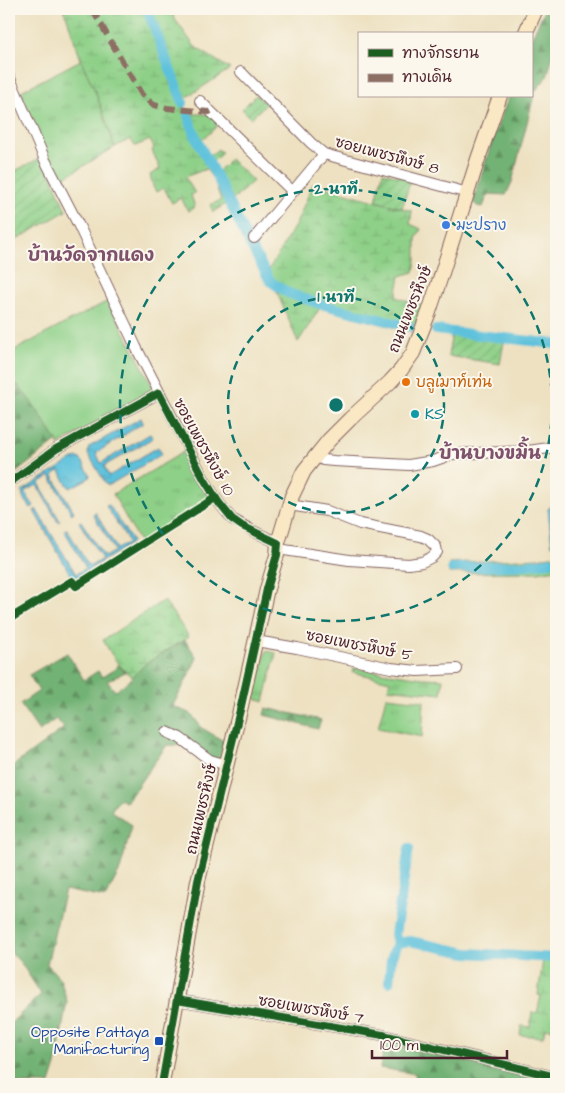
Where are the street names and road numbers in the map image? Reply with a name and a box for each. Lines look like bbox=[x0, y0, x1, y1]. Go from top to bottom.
street label: ซอยเพชรหึงษ์ 8 bbox=[332, 131, 442, 180]
street label: ถนนเพชรหึงษ์ bbox=[383, 262, 438, 356]
street label: ซอยเพชรหึงษ์ 10 bbox=[168, 395, 239, 500]
street label: ซอยเพชรหึงษ์ 5 bbox=[304, 625, 414, 666]
street label: ถนนเพชรหึงษ์ bbox=[181, 761, 222, 857]
street label: ซอยเพชรหึงษ์ 7 bbox=[257, 990, 365, 1029]

